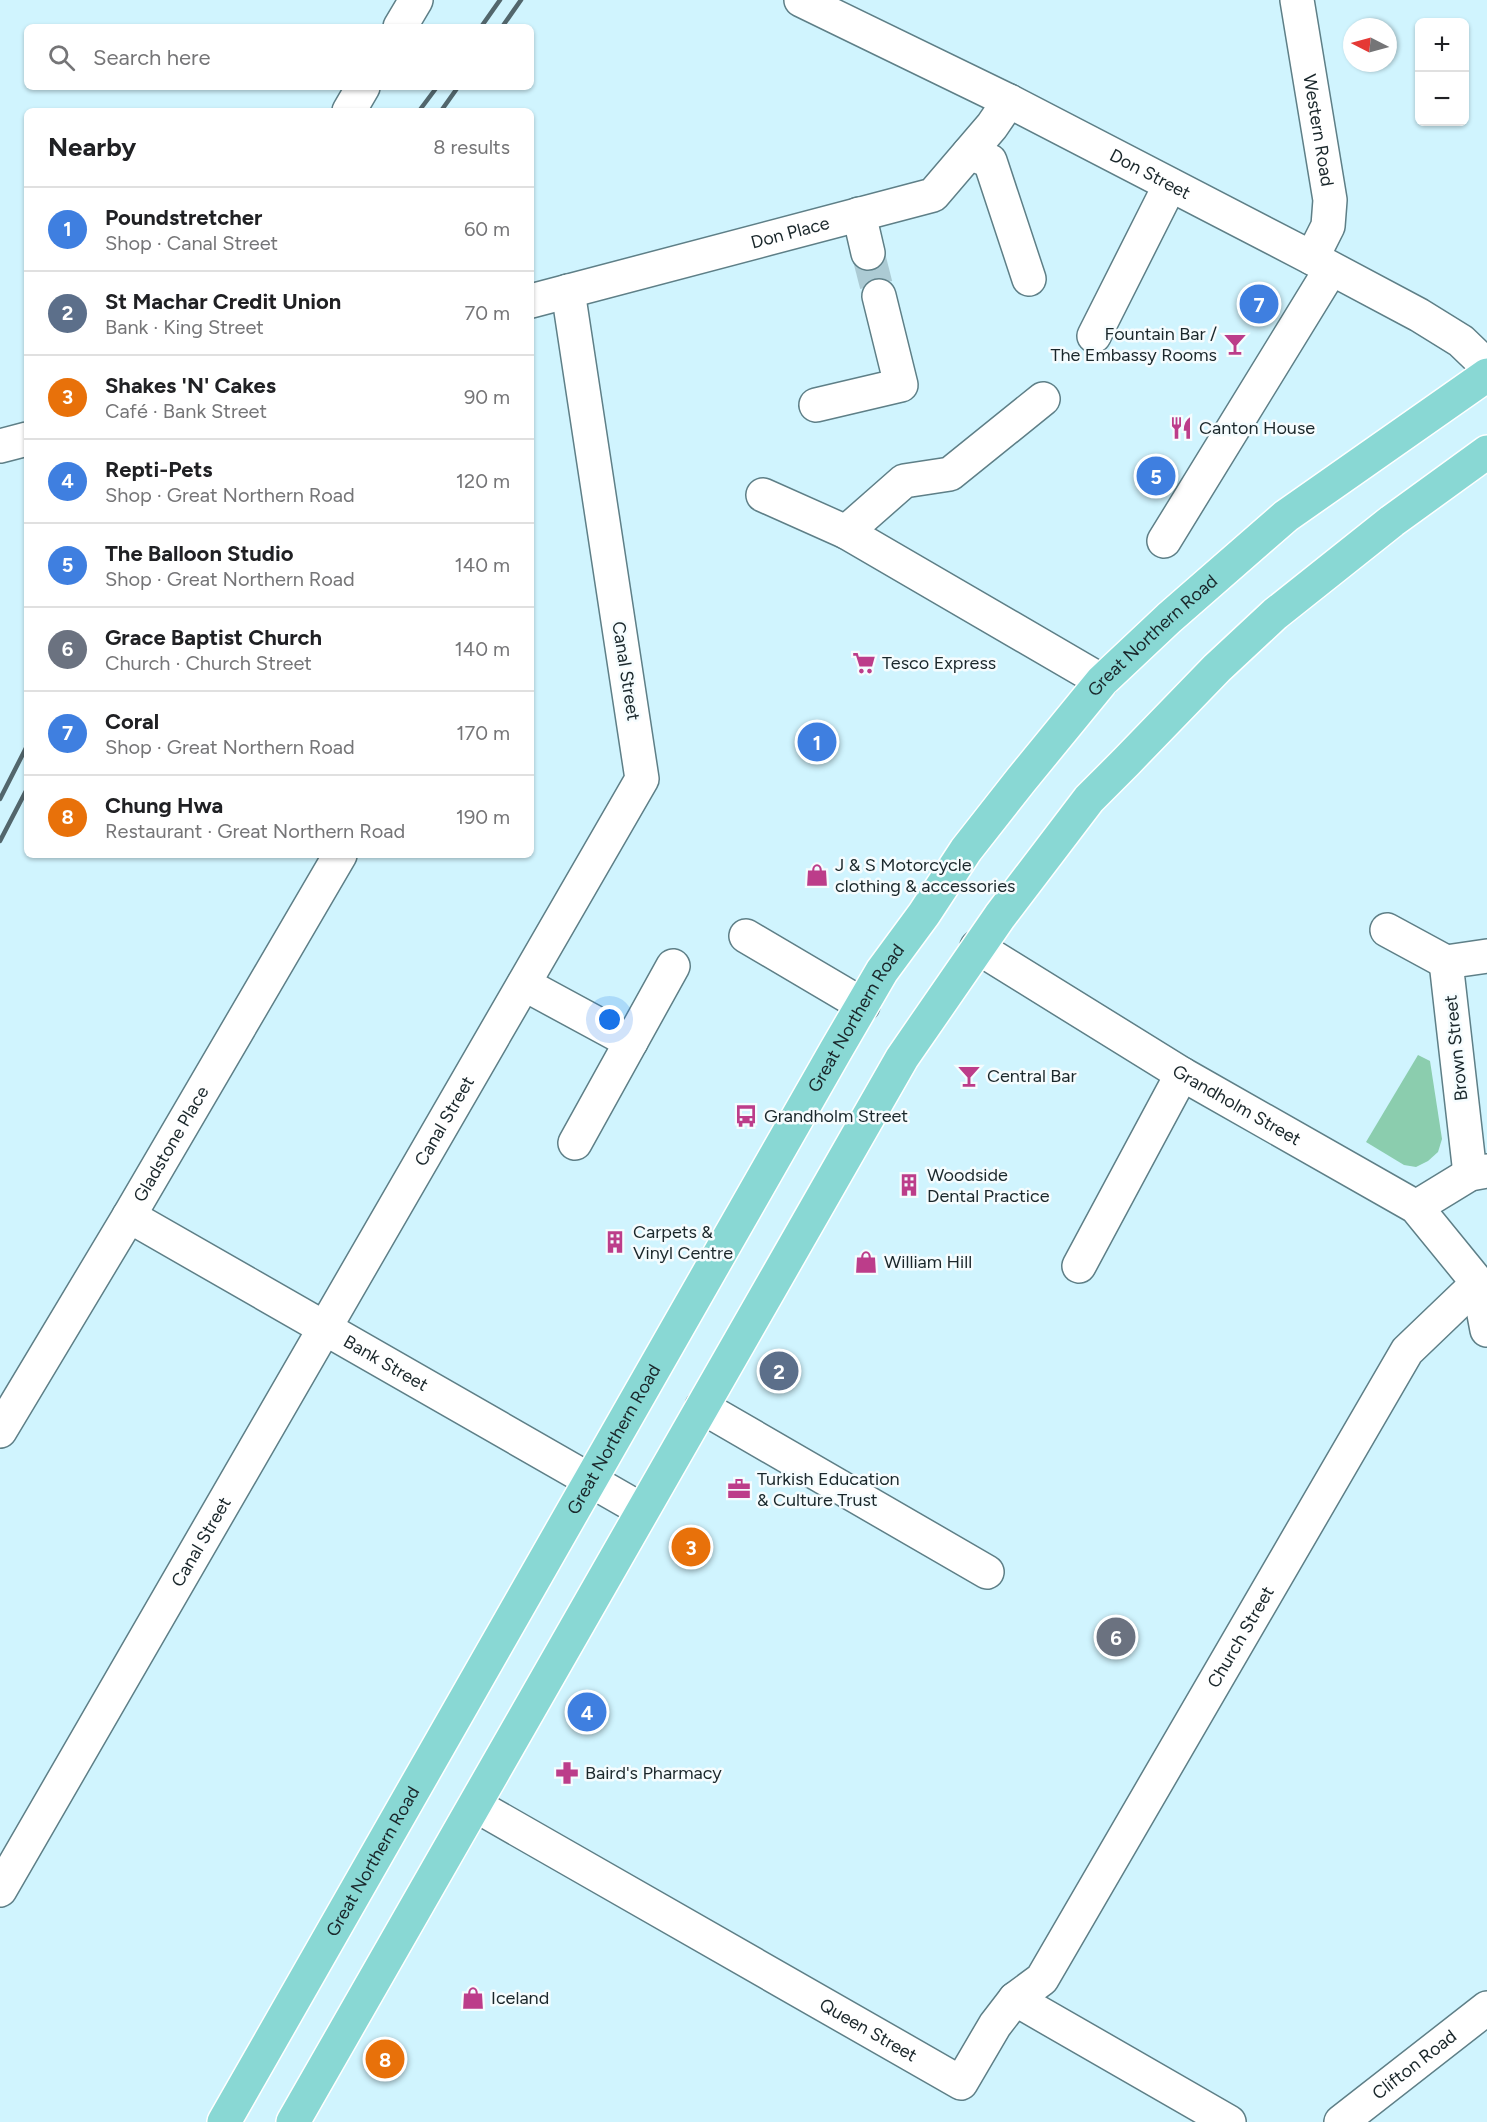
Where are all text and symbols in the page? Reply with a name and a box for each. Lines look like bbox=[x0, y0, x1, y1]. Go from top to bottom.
north arrow bbox=[1343, 18, 1397, 72]
map controls bbox=[1415, 18, 1469, 126]
button: + bbox=[1415, 18, 1469, 72]
search box bbox=[24, 24, 534, 90]
icon: search bbox=[45, 41, 78, 74]
text: Search here bbox=[93, 44, 211, 71]
street label: Western Road bbox=[1298, 72, 1339, 188]
button: − bbox=[1415, 72, 1469, 126]
text: Nearby bbox=[48, 131, 136, 163]
text: 8 results bbox=[433, 135, 510, 159]
street label: Don Street bbox=[1106, 144, 1194, 204]
text: Poundstretcher bbox=[105, 204, 262, 231]
street label: Don Place bbox=[748, 212, 832, 254]
text: 1 bbox=[63, 217, 72, 241]
text: 60 m bbox=[464, 217, 510, 241]
text: Shop · Canal Street bbox=[105, 231, 278, 255]
pin: 7 bbox=[1240, 282, 1278, 326]
text: St Machar Credit Union bbox=[105, 288, 341, 315]
text: 2 bbox=[62, 301, 73, 325]
text: 70 m bbox=[464, 301, 510, 325]
text: Bank · King Street bbox=[105, 315, 264, 339]
place label: Fountain Bar / The Embassy Rooms bbox=[1051, 323, 1217, 366]
bar icon: Fountain Bar / The Embassy Rooms bbox=[1222, 331, 1248, 357]
text: Shakes 'N' Cakes bbox=[105, 372, 276, 399]
text: 3 bbox=[62, 385, 73, 409]
text: 90 m bbox=[464, 385, 510, 409]
text: Café · Bank Street bbox=[105, 399, 267, 423]
restaurant icon: Canton House bbox=[1168, 415, 1194, 441]
place label: Canton House bbox=[1199, 417, 1315, 439]
pin: 5 bbox=[1136, 454, 1176, 498]
text: Repti-Pets bbox=[105, 456, 213, 483]
text: 4 bbox=[61, 469, 74, 493]
text: 120 m bbox=[456, 469, 510, 493]
text: Shop · Great Northern Road bbox=[105, 483, 355, 507]
text: The Balloon Studio bbox=[105, 540, 293, 567]
text: 5 bbox=[62, 553, 73, 577]
text: 140 m bbox=[455, 553, 510, 577]
text: Shop · Great Northern Road bbox=[105, 567, 355, 591]
street label: Great Northern Road bbox=[1083, 570, 1222, 701]
street label: Canal Street bbox=[607, 620, 645, 722]
text: Grace Baptist Church bbox=[105, 624, 322, 651]
text: 6 bbox=[62, 637, 73, 661]
text: 140 m bbox=[455, 637, 510, 661]
supermarket icon: Tesco Express bbox=[851, 650, 877, 676]
text: Church · Church Street bbox=[105, 651, 312, 675]
place label: Tesco Express bbox=[882, 652, 996, 674]
text: Coral bbox=[105, 708, 159, 735]
pin: 1 bbox=[798, 720, 836, 764]
text: 7 bbox=[62, 721, 73, 745]
text: 170 m bbox=[456, 721, 510, 745]
text: Shop · Great Northern Road bbox=[105, 735, 355, 759]
text: Chung Hwa bbox=[105, 792, 223, 819]
text: 8 bbox=[61, 805, 74, 829]
text: 190 m bbox=[456, 805, 510, 829]
text: Restaurant · Great Northern Road bbox=[105, 819, 405, 843]
place label: J & S Motorcycle clothing & accessories bbox=[835, 854, 1015, 897]
shop icon: J & S Motorcycle clothing & accessories bbox=[804, 862, 830, 888]
street label: Great Northern Road bbox=[803, 940, 909, 1096]
street label: Brown Street bbox=[1439, 994, 1472, 1102]
your location bbox=[595, 1005, 624, 1034]
street label: Grandholm Street bbox=[1168, 1060, 1305, 1150]
bar icon: Central Bar bbox=[956, 1063, 982, 1089]
place label: Central Bar bbox=[987, 1065, 1077, 1087]
street label: Canal Street bbox=[410, 1072, 479, 1170]
street label: Gladstone Place bbox=[129, 1082, 214, 1206]
bus stop icon: Grandholm Street bbox=[733, 1103, 759, 1129]
place label: Grandholm Street bbox=[764, 1105, 908, 1127]
place label: Woodside Dental Practice bbox=[927, 1164, 1050, 1207]
building icon: Woodside Dental Practice bbox=[896, 1172, 922, 1198]
place label: Carpets & Vinyl Centre bbox=[633, 1221, 733, 1264]
building icon: Carpets & Vinyl Centre bbox=[602, 1229, 628, 1255]
shop icon: William Hill bbox=[853, 1249, 879, 1275]
place label: William Hill bbox=[884, 1251, 972, 1273]
street label: Bank Street bbox=[340, 1330, 432, 1396]
pin: 2 bbox=[760, 1348, 798, 1394]
street label: Great Northern Road bbox=[562, 1360, 665, 1518]
place label: Turkish Education & Culture Trust bbox=[757, 1468, 900, 1511]
office icon: Turkish Education & Culture Trust bbox=[726, 1476, 752, 1502]
street label: Canal Street bbox=[167, 1493, 236, 1591]
pin: 3 bbox=[672, 1524, 710, 1570]
street label: Church Street bbox=[1203, 1582, 1279, 1692]
pin: 6 bbox=[1096, 1614, 1136, 1660]
pin: 4 bbox=[568, 1690, 606, 1734]
pharmacy icon: Baird's Pharmacy bbox=[554, 1760, 580, 1786]
place label: Baird's Pharmacy bbox=[585, 1762, 722, 1784]
street label: Great Northern Road bbox=[321, 1782, 424, 1940]
shop icon: Iceland bbox=[460, 1985, 486, 2011]
place label: Iceland bbox=[491, 1987, 549, 2009]
street label: Queen Street bbox=[816, 1993, 921, 2067]
street label: Clifton Road bbox=[1368, 2025, 1461, 2105]
pin: 8 bbox=[366, 2036, 404, 2082]

